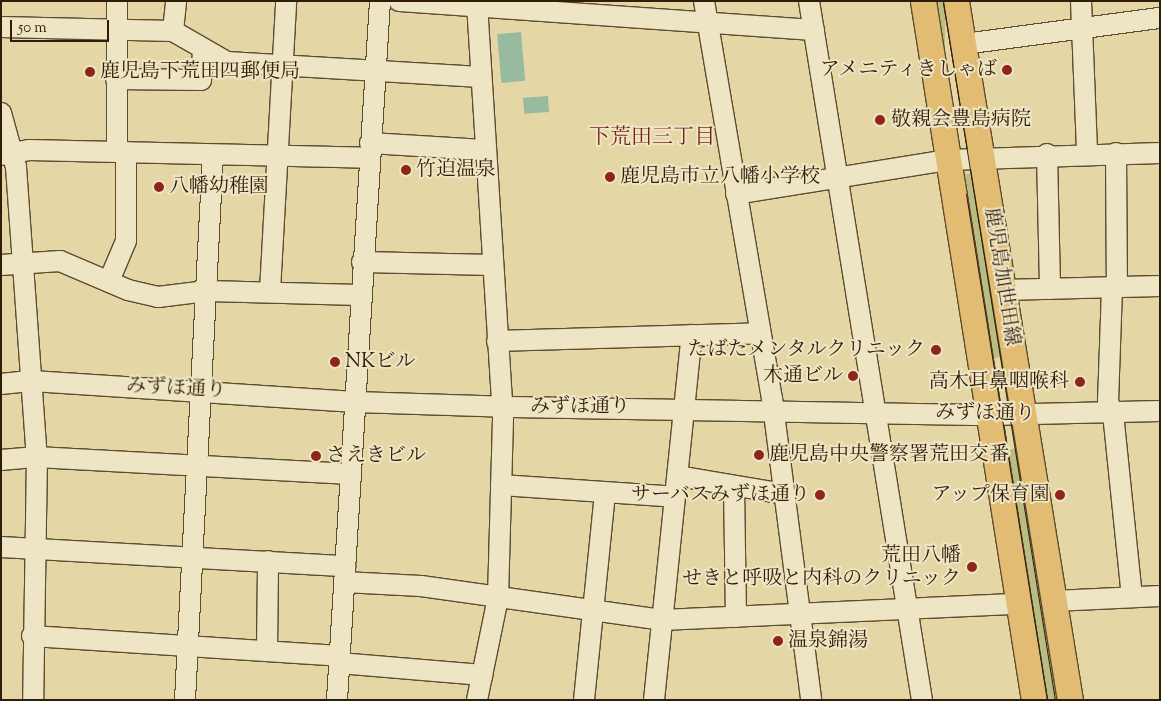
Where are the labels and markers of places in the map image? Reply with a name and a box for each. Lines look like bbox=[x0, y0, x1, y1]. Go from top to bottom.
place label: アメニティきしゃば bbox=[817, 58, 997, 82]
place label: 鹿児島下荒田四郵便局 bbox=[100, 60, 300, 84]
marker: アメニティきしゃば bbox=[1001, 64, 1013, 76]
marker: 鹿児島下荒田四郵便局 bbox=[84, 66, 96, 78]
place label: 敬親会豊島病院 bbox=[891, 108, 1031, 132]
marker: 敬親会豊島病院 bbox=[873, 113, 887, 127]
place label: 竹迫温泉 bbox=[416, 158, 496, 182]
marker: 竹迫温泉 bbox=[400, 164, 412, 176]
place label: 鹿児島市立八幡小学校 bbox=[620, 165, 820, 189]
marker: 鹿児島市立八幡小学校 bbox=[604, 171, 616, 183]
place label: 八幡幼稚園 bbox=[169, 175, 269, 199]
marker: 八幡幼稚園 bbox=[153, 181, 165, 193]
place label: たばたメンタルクリニック bbox=[685, 338, 925, 362]
marker: たばたメンタルクリニック bbox=[929, 343, 943, 357]
place label: NKビル bbox=[345, 350, 415, 374]
marker: NKビル bbox=[329, 356, 341, 368]
place label: 木通ビル bbox=[763, 364, 843, 388]
marker: 木通ビル bbox=[847, 370, 859, 382]
place label: 高木耳鼻咽喉科 bbox=[929, 370, 1069, 394]
marker: 高木耳鼻咽喉科 bbox=[1073, 375, 1087, 389]
place label: 鹿児島中央警察署荒田交番 bbox=[769, 443, 1009, 467]
place label: さえきビル bbox=[326, 444, 426, 468]
marker: 鹿児島中央警察署荒田交番 bbox=[753, 449, 765, 461]
marker: さえきビル bbox=[310, 450, 322, 462]
place label: サーバスみずほ通り bbox=[630, 483, 810, 507]
place label: アップ保育園 bbox=[930, 483, 1050, 507]
marker: サーバスみずほ通り bbox=[814, 489, 826, 501]
marker: アップ保育園 bbox=[1054, 489, 1066, 501]
place label: 荒田八幡 せきと呼吸と内科のクリニック bbox=[681, 544, 961, 591]
marker: 荒田八幡 せきと呼吸と内科のクリニック bbox=[965, 560, 979, 574]
place label: 温泉錦湯 bbox=[788, 629, 868, 653]
marker: 温泉錦湯 bbox=[772, 635, 784, 647]

